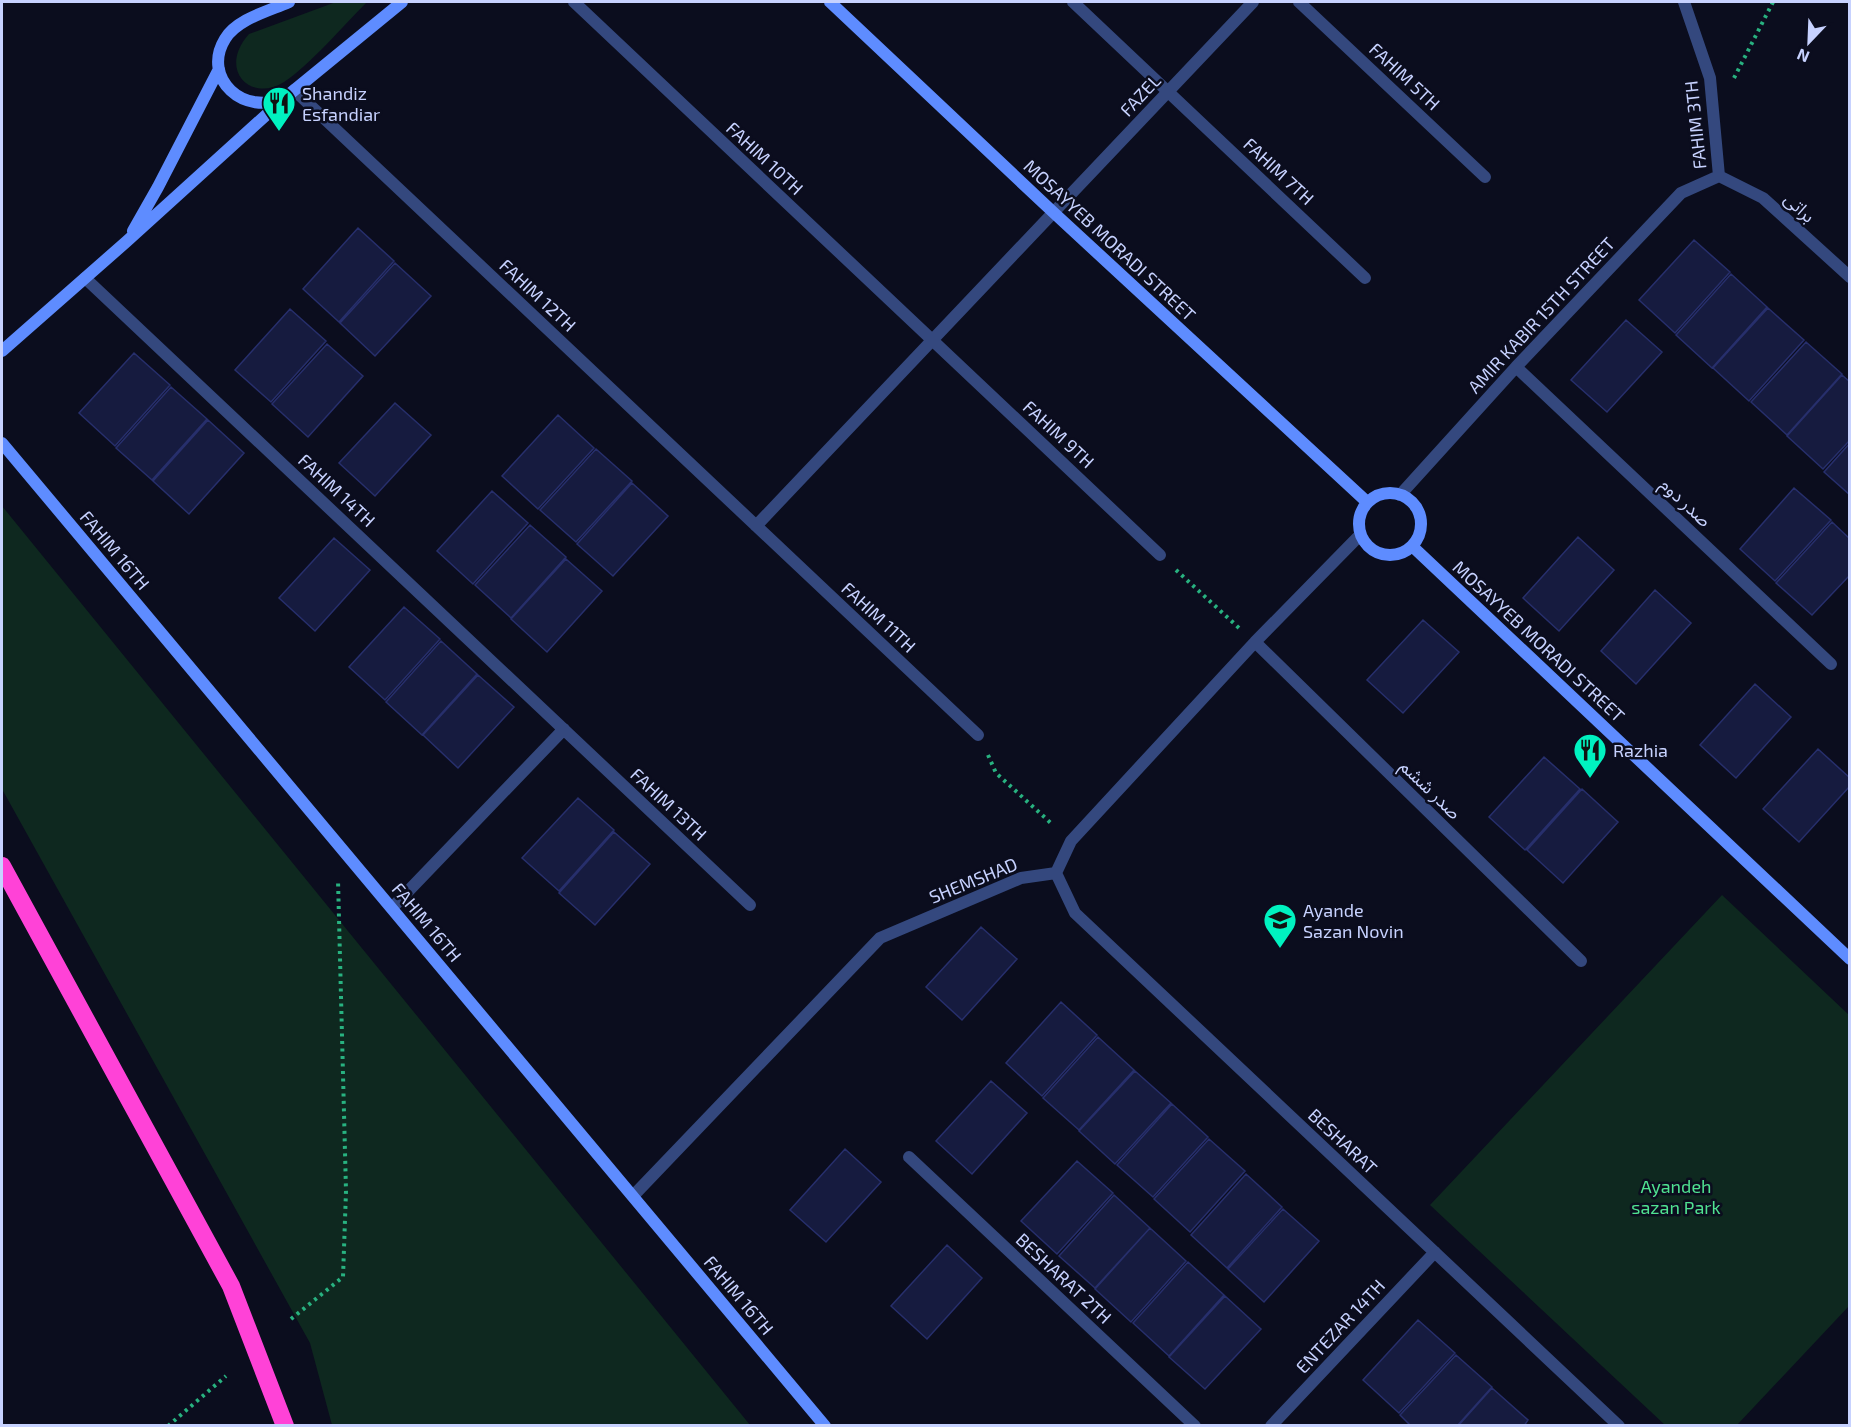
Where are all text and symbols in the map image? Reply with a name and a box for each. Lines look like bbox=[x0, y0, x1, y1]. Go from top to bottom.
north arrow bbox=[1779, 12, 1839, 72]
street label: FAHIM 5TH bbox=[1365, 38, 1445, 114]
text: N bbox=[1794, 45, 1812, 67]
street label: FAZEL bbox=[1115, 69, 1165, 121]
street label: FAHIM 3TH bbox=[1679, 80, 1711, 170]
place label: Shandiz Esfandiar bbox=[302, 82, 380, 125]
restaurant icon: Shandiz Esfandiar bbox=[261, 85, 297, 132]
street label: FAHIM 10TH bbox=[722, 117, 808, 199]
street label: FAHIM 7TH bbox=[1239, 133, 1319, 209]
street label: MOSAYYEB MORADI STREET bbox=[1020, 155, 1201, 326]
street label: براتی bbox=[1779, 187, 1820, 228]
street label: AMIR KABIR 15TH STREET bbox=[1463, 232, 1619, 398]
street label: FAHIM 12TH bbox=[495, 254, 581, 336]
street label: FAHIM 9TH bbox=[1019, 396, 1099, 472]
street label: FAHIM 14TH bbox=[294, 449, 380, 531]
street label: صدر دوم bbox=[1653, 473, 1716, 534]
street label: FAHIM 16TH bbox=[76, 506, 154, 594]
street label: MOSAYYEB MORADI STREET bbox=[1449, 556, 1630, 727]
street label: FAHIM 11TH bbox=[837, 577, 921, 657]
restaurant icon: Razhia bbox=[1572, 732, 1608, 779]
place label: Razhia bbox=[1613, 739, 1668, 761]
street label: صدر ششم bbox=[1394, 755, 1466, 825]
street label: FAHIM 13TH bbox=[626, 763, 712, 845]
street label: SHEMSHAD bbox=[926, 852, 1020, 908]
street label: FAHIM 16TH bbox=[388, 878, 466, 966]
place label: Ayande Sazan Novin bbox=[1303, 899, 1404, 942]
school or university icon: Ayande Sazan Novin bbox=[1262, 902, 1298, 949]
street label: BESHARAT bbox=[1304, 1104, 1382, 1179]
park label: Ayandeh sazan Park bbox=[1631, 1175, 1721, 1218]
street label: BESHARAT 2TH bbox=[1012, 1228, 1116, 1328]
street label: FAHIM 16TH bbox=[700, 1251, 778, 1339]
street label: ENTEZAR 14TH bbox=[1291, 1274, 1389, 1378]

